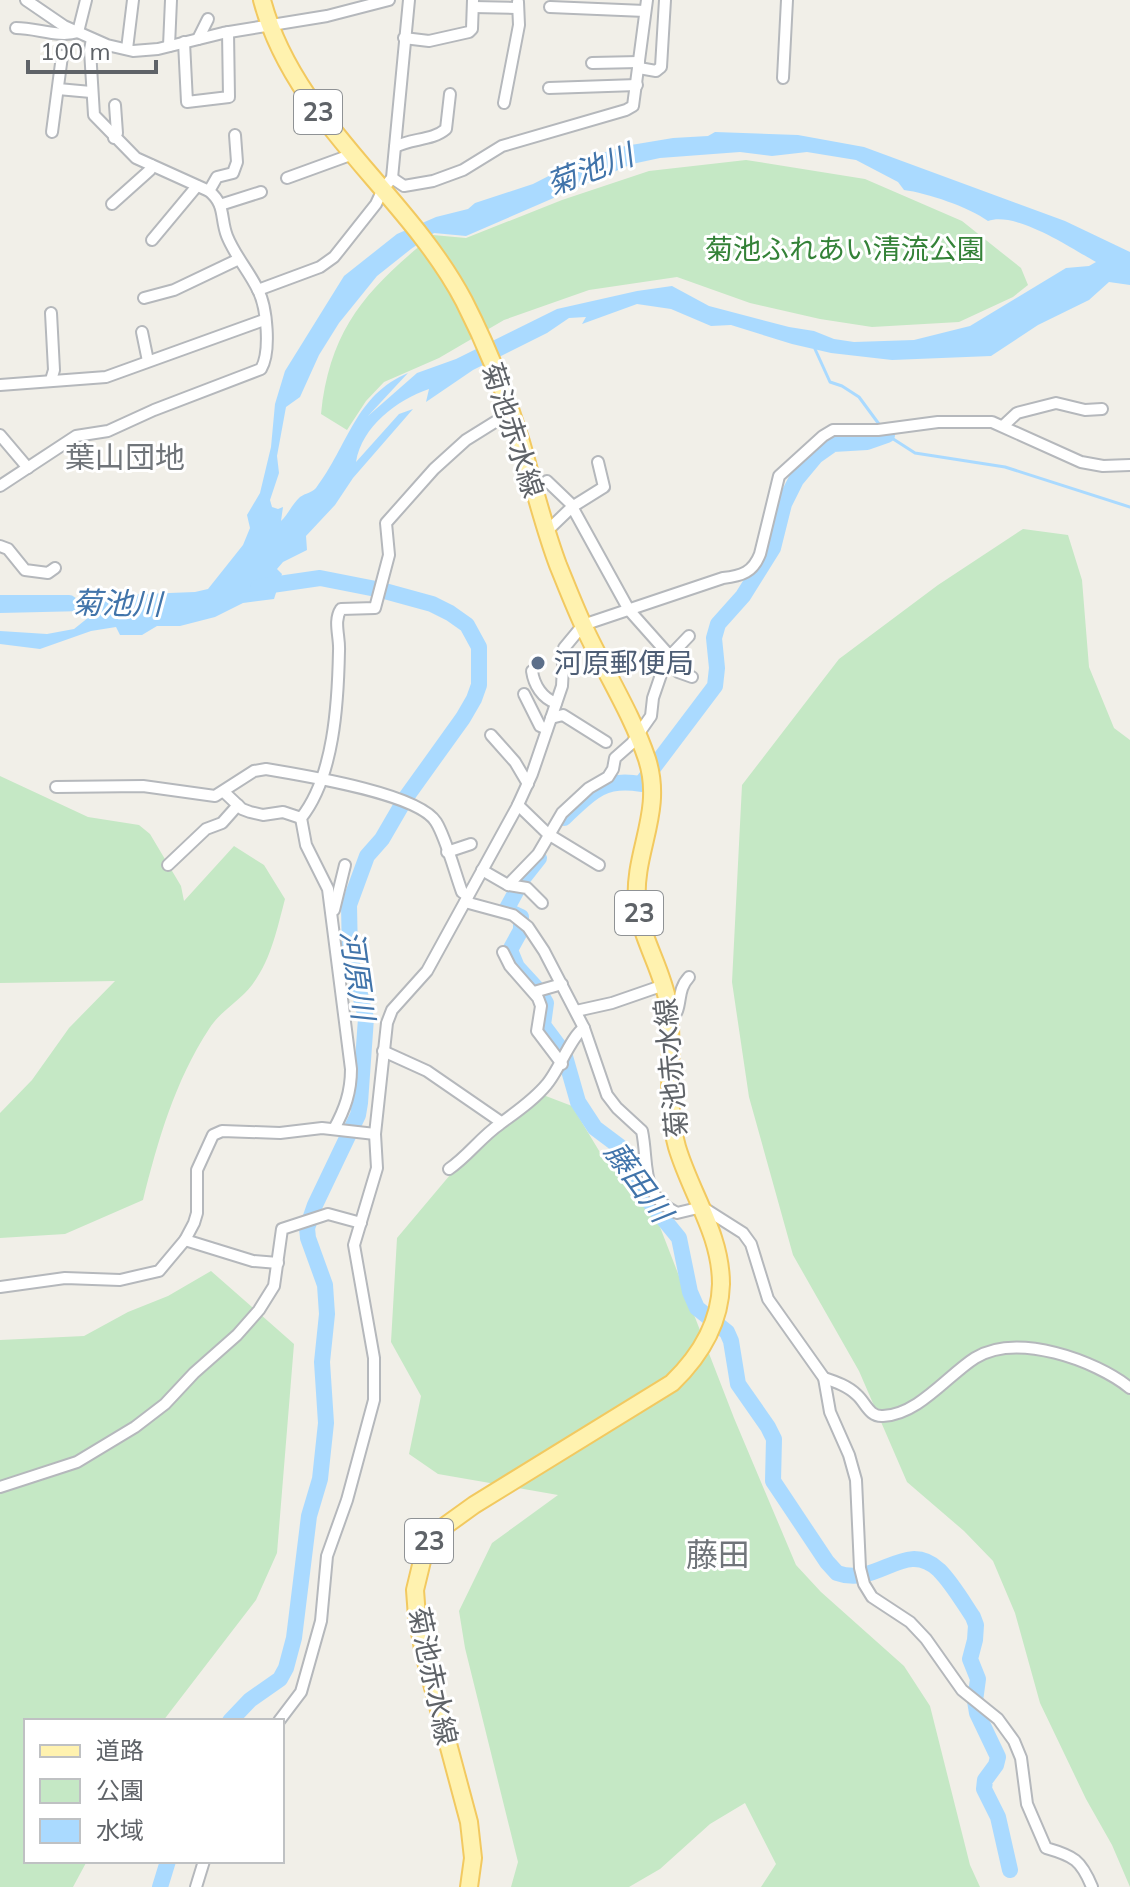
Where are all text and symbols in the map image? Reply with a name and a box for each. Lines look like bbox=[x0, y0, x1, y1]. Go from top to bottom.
scale bar bbox=[28, 24, 156, 74]
text: 100 m bbox=[40, 36, 111, 66]
road number: 23 bbox=[294, 90, 342, 134]
water label: 菊池川 bbox=[541, 134, 641, 203]
park label: 菊池ふれあい清流公園 bbox=[705, 231, 985, 266]
street label: 菊池赤水線 bbox=[475, 358, 552, 502]
district label: 葉山団地 bbox=[65, 438, 185, 476]
water label: 菊池川 bbox=[72, 583, 165, 623]
place label: 河原郵便局 bbox=[554, 645, 694, 680]
marker: 河原郵便局 bbox=[529, 654, 547, 672]
road number: 23 bbox=[615, 891, 663, 935]
water label: 河原川 bbox=[333, 928, 383, 1025]
street label: 菊池赤水線 bbox=[647, 997, 694, 1139]
water label: 藤田川 bbox=[597, 1134, 682, 1231]
road number: 23 bbox=[405, 1519, 453, 1563]
district label: 藤田 bbox=[686, 1534, 750, 1574]
street label: 菊池赤水線 bbox=[402, 1604, 465, 1748]
legend bbox=[24, 1719, 284, 1863]
text: 道路 bbox=[96, 1735, 144, 1765]
text: 公園 bbox=[96, 1775, 144, 1805]
text: 水域 bbox=[96, 1815, 144, 1845]

